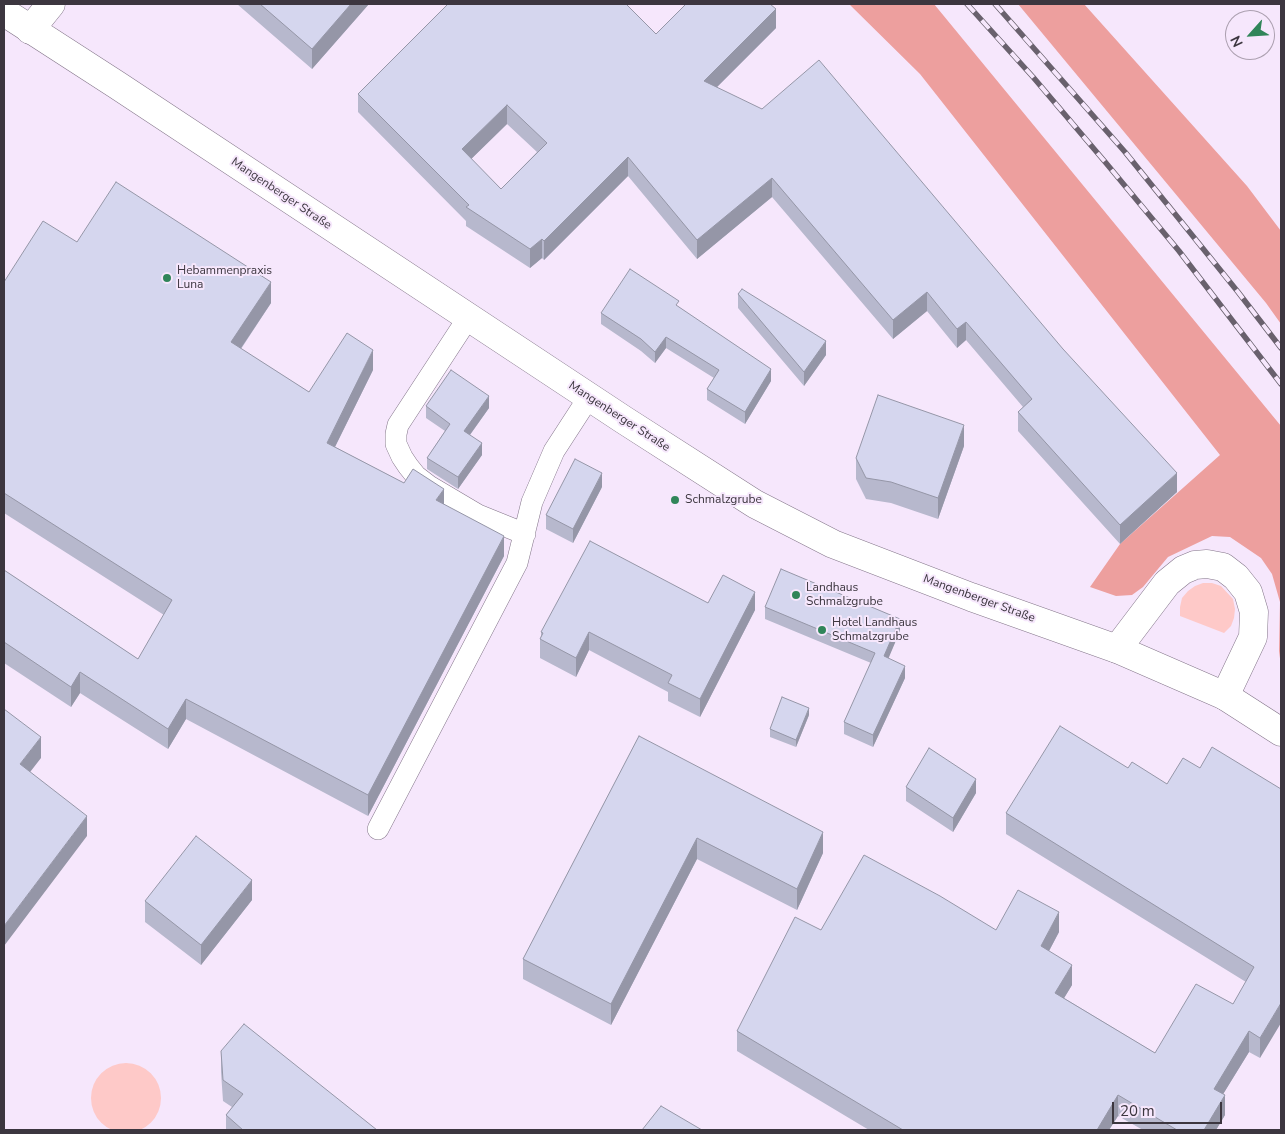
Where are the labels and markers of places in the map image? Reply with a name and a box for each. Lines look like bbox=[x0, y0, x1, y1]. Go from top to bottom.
place label: Hebammenpraxis Luna bbox=[177, 264, 272, 292]
marker: Hebammenpraxis Luna bbox=[161, 272, 173, 284]
place label: Schmalzgrube bbox=[685, 493, 762, 507]
marker: Schmalzgrube bbox=[669, 494, 681, 506]
place label: Landhaus Schmalzgrube bbox=[806, 581, 883, 609]
marker: Landhaus Schmalzgrube bbox=[790, 589, 802, 601]
place label: Hotel Landhaus Schmalzgrube bbox=[832, 616, 917, 644]
marker: Hotel Landhaus Schmalzgrube bbox=[816, 624, 828, 636]

